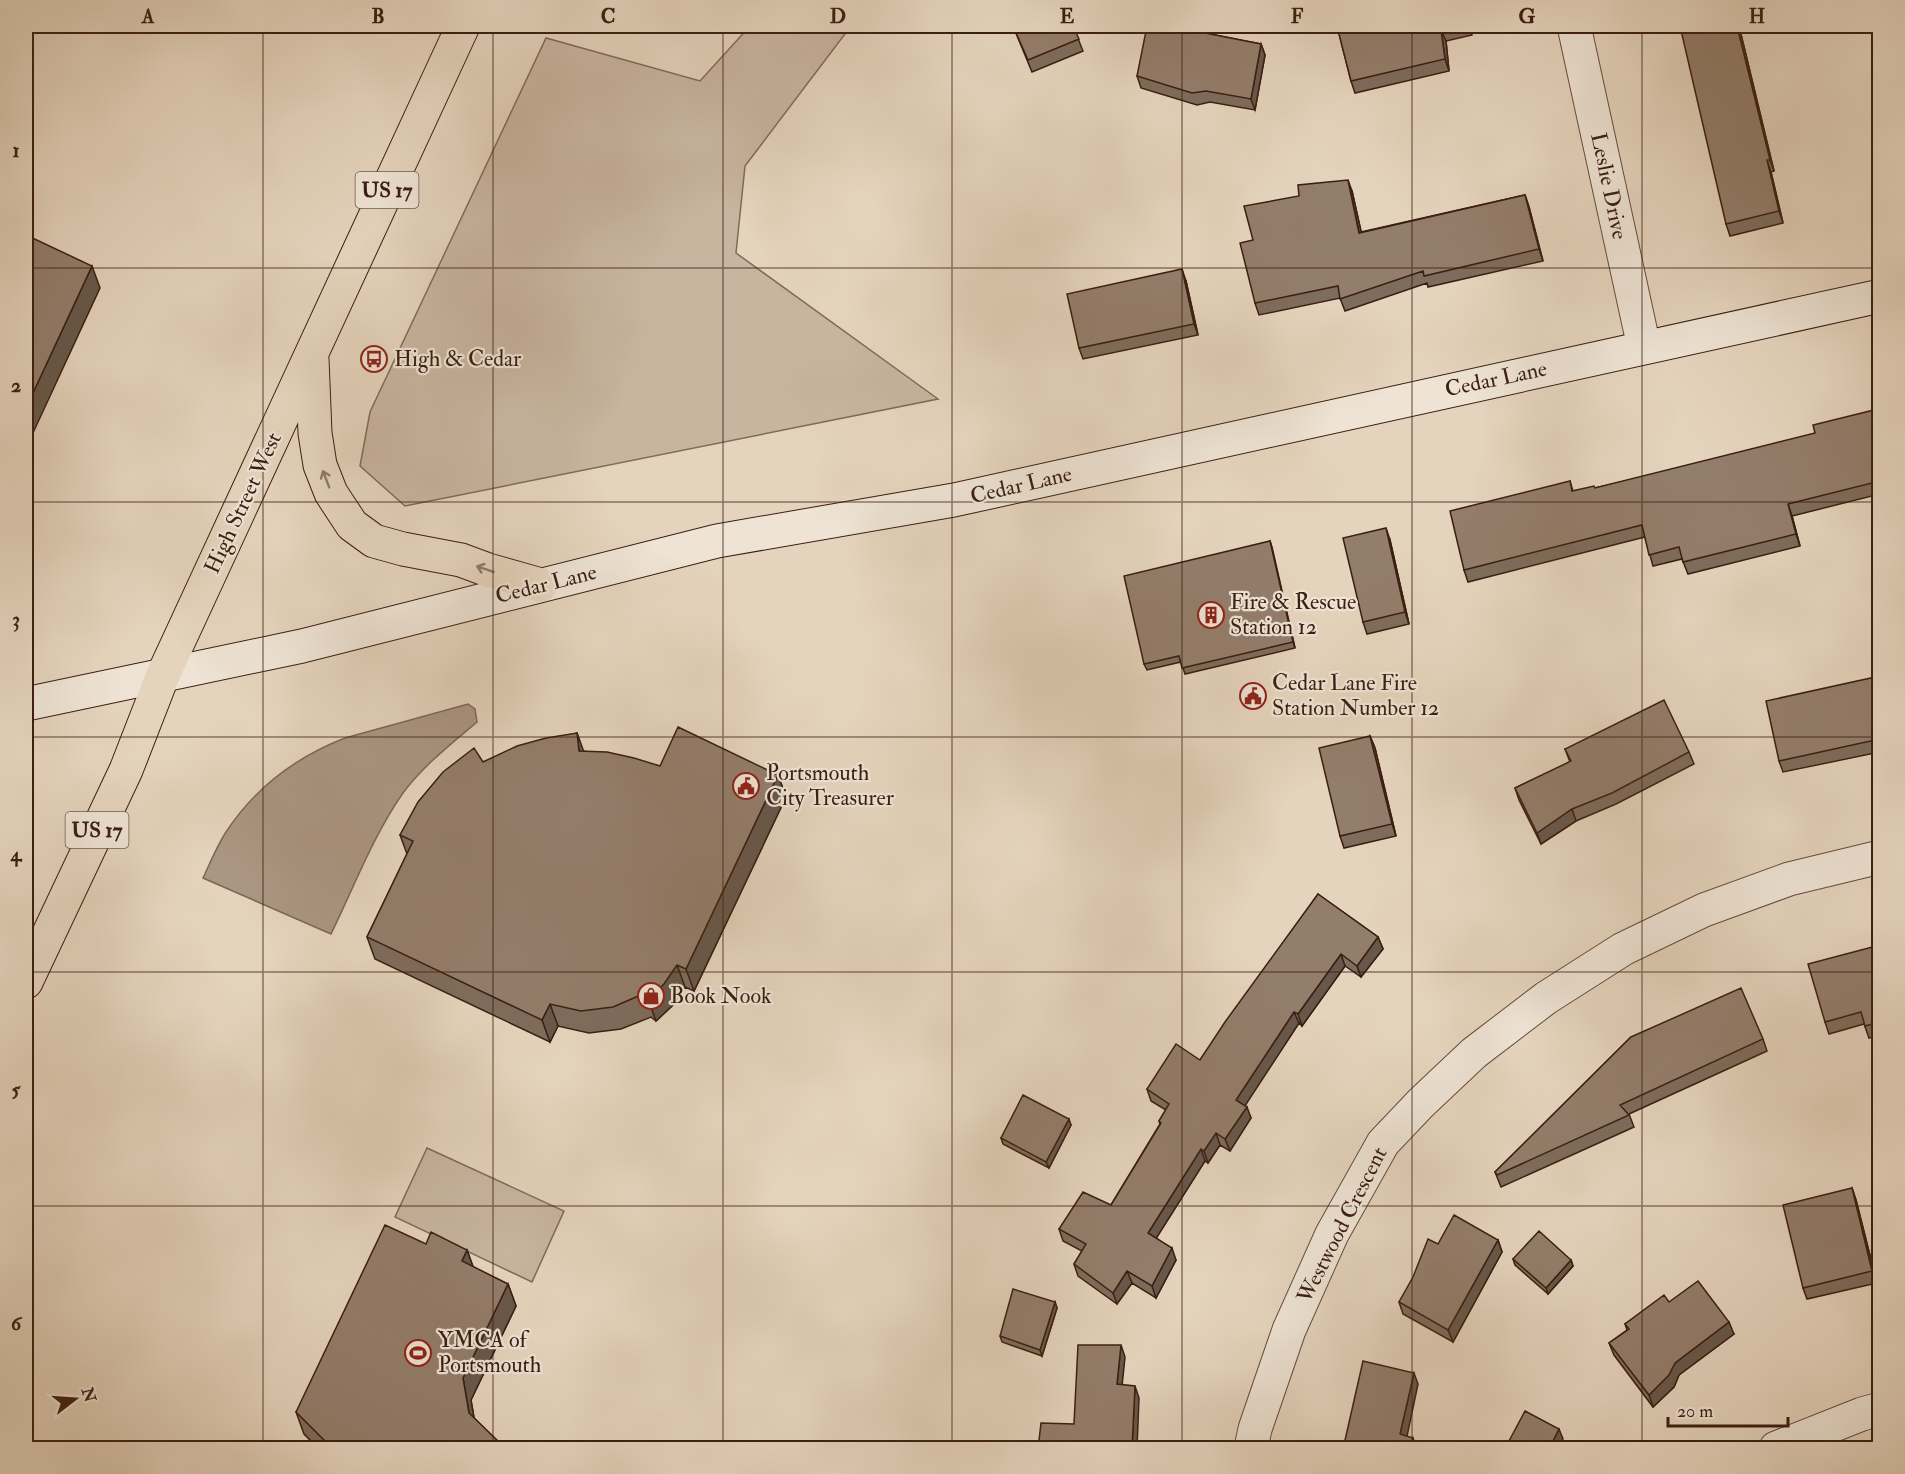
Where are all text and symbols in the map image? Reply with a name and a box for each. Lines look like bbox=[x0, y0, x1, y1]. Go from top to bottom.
text: A bbox=[141, 4, 155, 29]
text: B bbox=[371, 4, 385, 29]
text: C bbox=[601, 4, 615, 29]
text: D bbox=[830, 4, 846, 29]
text: E bbox=[1060, 4, 1075, 29]
text: F bbox=[1291, 4, 1304, 29]
text: G bbox=[1519, 4, 1536, 29]
text: H bbox=[1749, 4, 1765, 29]
street label: Leslie Drive bbox=[1584, 130, 1634, 242]
text: 1 bbox=[12, 138, 20, 163]
road number: US 17 bbox=[356, 172, 418, 208]
bus stop icon: High & Cedar bbox=[359, 344, 389, 374]
place label: High & Cedar bbox=[394, 345, 522, 373]
street label: Cedar Lane bbox=[1442, 355, 1550, 403]
text: 2 bbox=[11, 373, 21, 398]
street label: High Street West bbox=[198, 428, 288, 578]
street label: Cedar Lane bbox=[967, 460, 1075, 510]
one-way arrow bbox=[319, 471, 330, 489]
street label: Cedar Lane bbox=[492, 558, 600, 610]
one-way arrow bbox=[476, 562, 495, 573]
place label: Fire & Rescue Station 12 bbox=[1230, 588, 1356, 641]
building icon: Fire & Rescue Station 12 bbox=[1196, 600, 1226, 630]
text: 3 bbox=[12, 607, 20, 632]
place label: Cedar Lane Fire Station Number 12 bbox=[1272, 669, 1439, 722]
public building icon: Cedar Lane Fire Station Number 12 bbox=[1238, 681, 1268, 711]
place label: Portsmouth City Treasurer bbox=[766, 759, 895, 812]
public building icon: Portsmouth City Treasurer bbox=[731, 771, 761, 801]
road number: US 17 bbox=[66, 812, 128, 848]
text: 4 bbox=[10, 842, 23, 867]
shop icon: Book Nook bbox=[636, 981, 666, 1011]
place label: Book Nook bbox=[670, 982, 772, 1010]
text: 5 bbox=[12, 1077, 22, 1102]
street label: Westwood Crescent bbox=[1290, 1142, 1393, 1309]
text: 6 bbox=[11, 1311, 23, 1336]
place label: YMCA of Portsmouth bbox=[438, 1326, 542, 1379]
sports icon: YMCA of Portsmouth bbox=[403, 1338, 433, 1368]
north arrow bbox=[45, 1369, 105, 1429]
text: N bbox=[76, 1384, 100, 1405]
scale bar bbox=[1668, 1390, 1788, 1428]
text: 20 m bbox=[1677, 1400, 1713, 1423]

